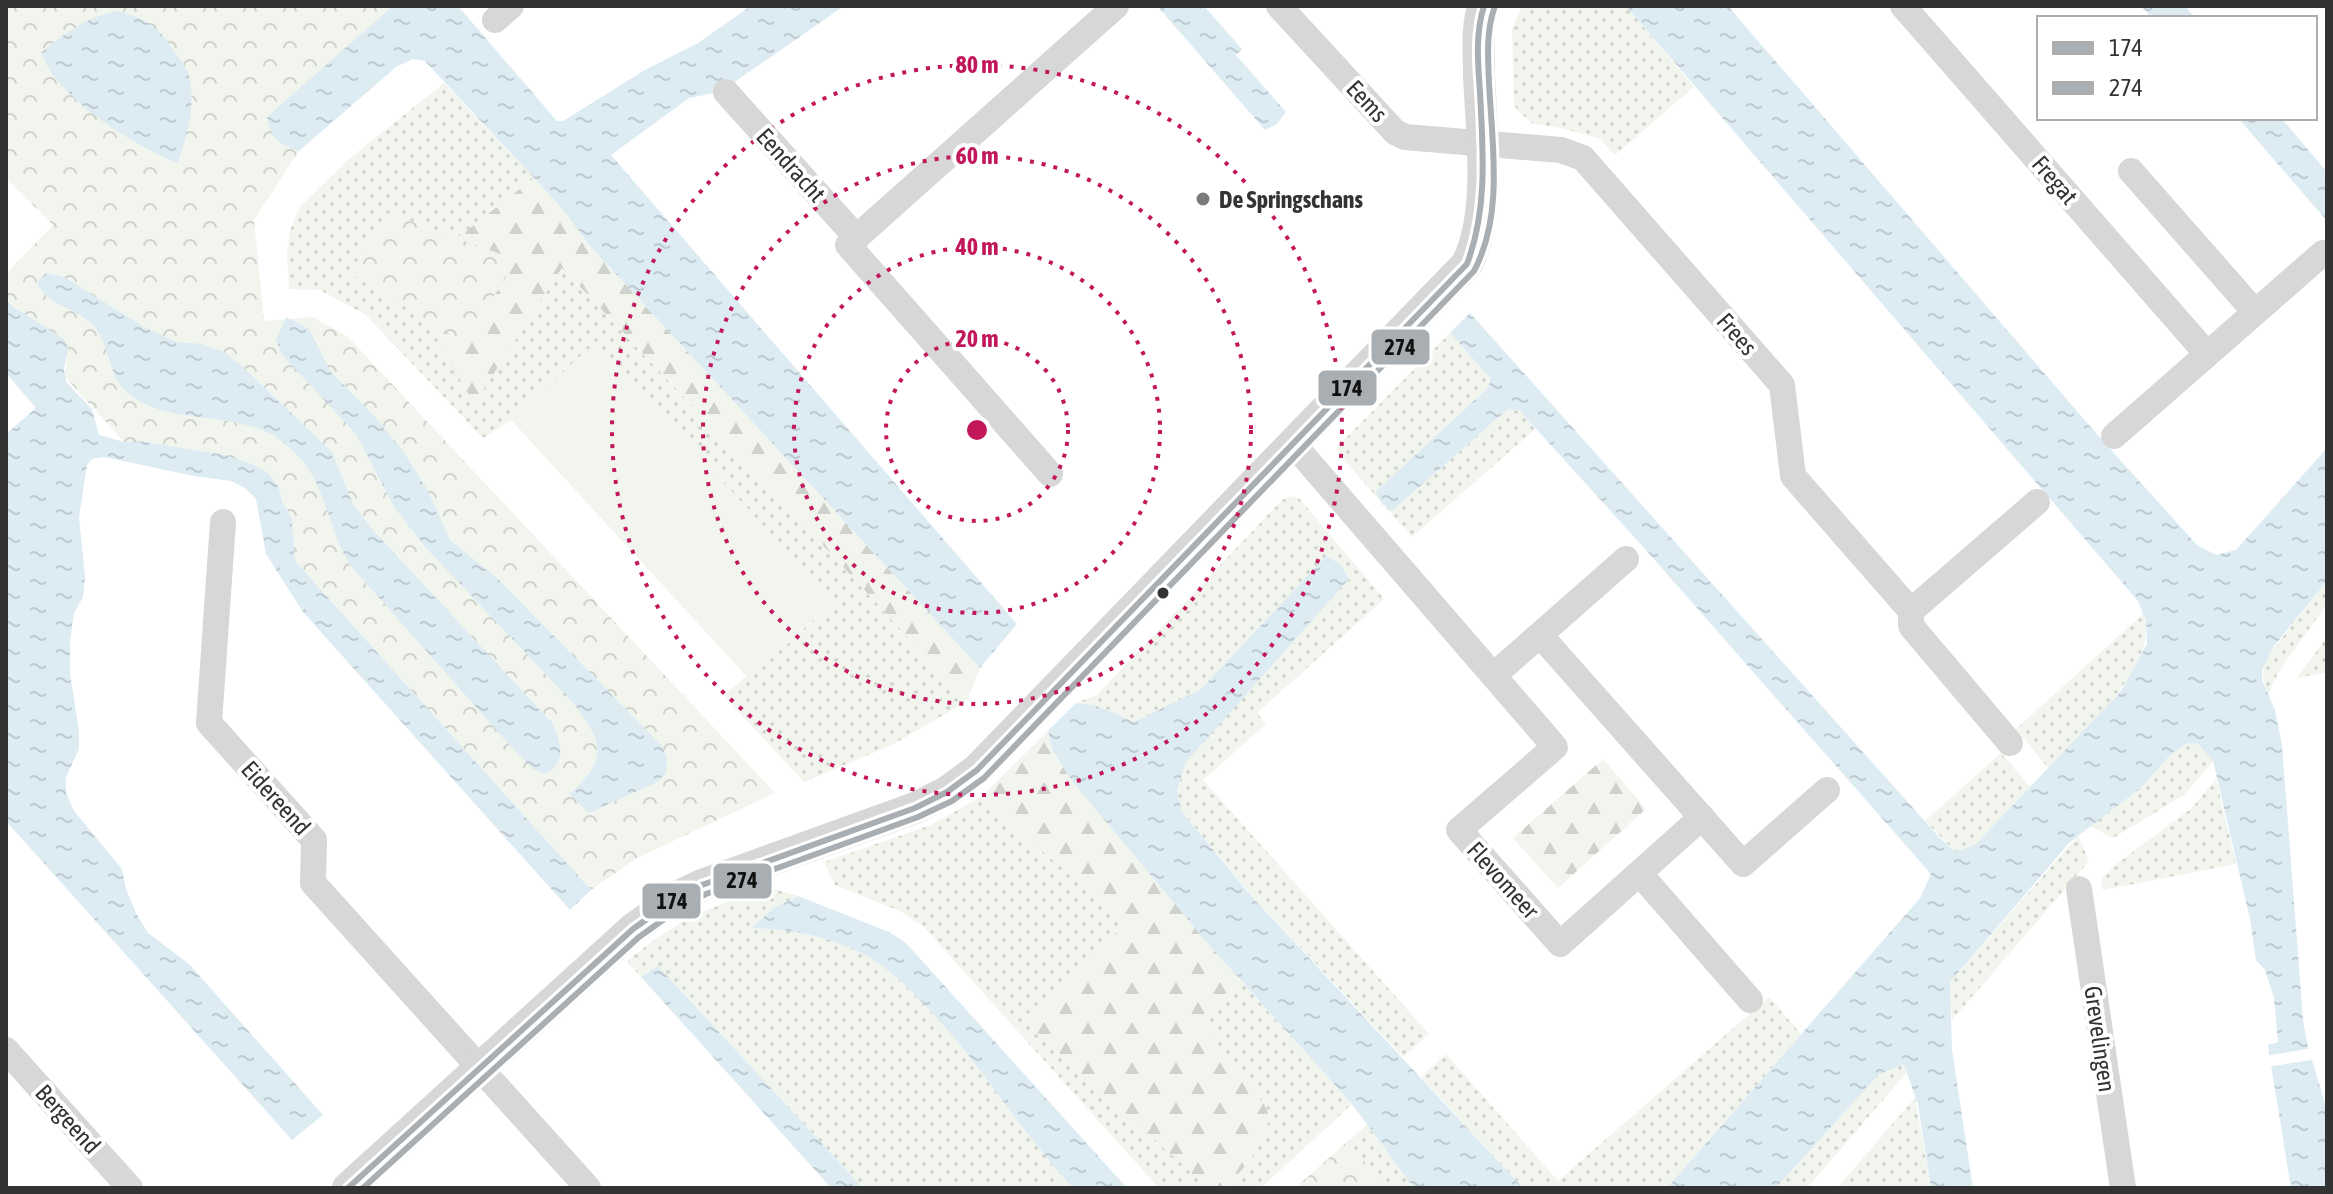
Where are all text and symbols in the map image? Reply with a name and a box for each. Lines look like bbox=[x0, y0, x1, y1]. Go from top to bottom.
legend bbox=[2037, 16, 2317, 120]
text: 174 bbox=[2109, 34, 2143, 61]
text: 80 m bbox=[955, 51, 999, 78]
text: 274 bbox=[2109, 74, 2143, 101]
street label: Eems bbox=[1341, 75, 1393, 127]
street label: Eendracht bbox=[751, 123, 831, 207]
text: 60 m bbox=[955, 142, 999, 169]
street label: Fregat bbox=[2027, 150, 2083, 210]
place label: De Springschans bbox=[1219, 186, 1363, 213]
marker: De Springschans bbox=[1194, 190, 1212, 208]
text: 40 m bbox=[954, 233, 999, 260]
street label: Frees bbox=[1712, 308, 1762, 360]
text: 20 m bbox=[955, 325, 999, 352]
line badge: 274 bbox=[1370, 328, 1431, 366]
text: 274 bbox=[1384, 334, 1416, 360]
line badge: 174 bbox=[1317, 369, 1378, 407]
text: 174 bbox=[1331, 375, 1363, 401]
centre of rings bbox=[963, 416, 991, 444]
unlabelled marker bbox=[1155, 585, 1171, 601]
street label: Eidereend bbox=[236, 756, 316, 840]
street label: Flevomeer bbox=[1462, 836, 1545, 924]
line badge: 274 bbox=[712, 862, 773, 900]
text: 274 bbox=[726, 867, 758, 893]
line badge: 174 bbox=[641, 882, 702, 920]
text: 174 bbox=[656, 888, 688, 914]
street label: Grevelingen bbox=[2079, 984, 2121, 1094]
street label: Bergeend bbox=[30, 1079, 106, 1159]

